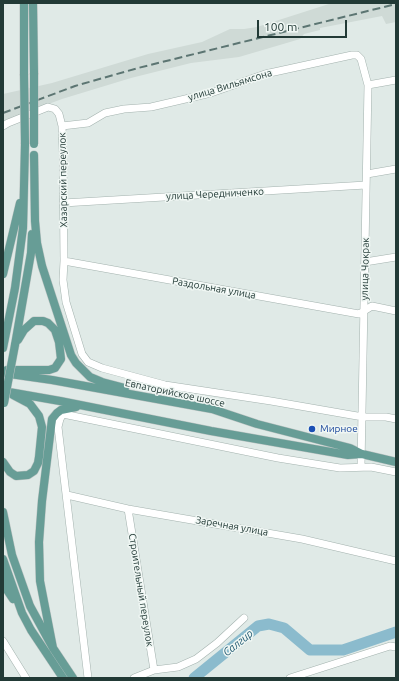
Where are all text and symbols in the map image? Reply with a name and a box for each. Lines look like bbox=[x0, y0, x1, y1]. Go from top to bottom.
scale bar bbox=[259, 12, 349, 38]
text: 100 m bbox=[264, 20, 297, 33]
street label: улица Вильямсона bbox=[187, 67, 273, 103]
street label: Хазарский переулок bbox=[56, 132, 70, 228]
street label: улица Чередниченко bbox=[166, 185, 264, 203]
street label: улица Чокрак bbox=[358, 237, 372, 301]
street label: Раздольная улица bbox=[171, 275, 257, 301]
street label: Евпаторийское шоссе bbox=[124, 377, 226, 409]
place label: Мирное bbox=[320, 423, 358, 435]
marker: Мирное bbox=[307, 424, 317, 434]
street label: Заречная улица bbox=[195, 514, 269, 538]
street label: Строительный переулок bbox=[126, 532, 156, 648]
water label: Салгир bbox=[220, 627, 256, 659]

